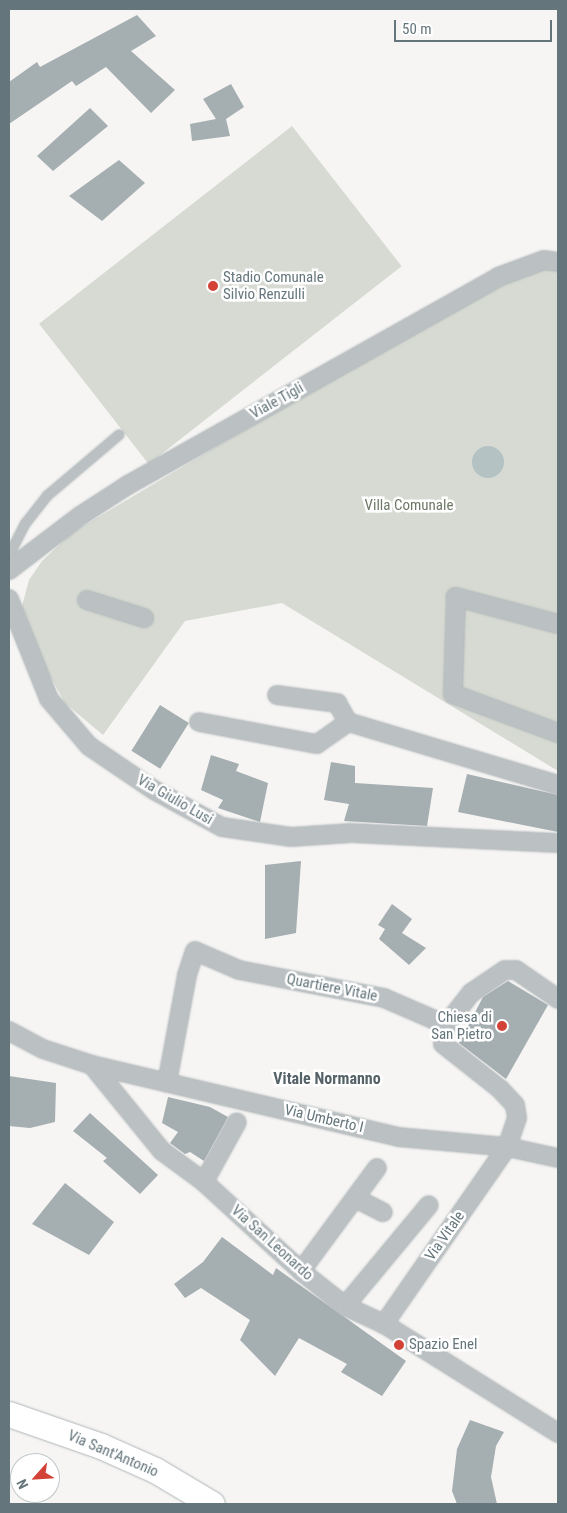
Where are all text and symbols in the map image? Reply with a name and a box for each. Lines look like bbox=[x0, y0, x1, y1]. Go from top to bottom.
scale bar bbox=[397, 10, 554, 42]
text: 50 m bbox=[402, 20, 432, 38]
place label: Stadio Comunale Silvio Renzulli bbox=[223, 268, 324, 303]
marker: Stadio Comunale Silvio Renzulli bbox=[207, 280, 219, 292]
street label: Viale Tigli bbox=[247, 379, 307, 423]
park label: Villa Comunale bbox=[365, 497, 453, 515]
street label: Via Giulio Lusi bbox=[134, 771, 216, 829]
street label: Quartiere Vitale bbox=[285, 970, 379, 1006]
place label: Chiesa di San Pietro bbox=[431, 1008, 492, 1043]
marker: Chiesa di San Pietro bbox=[496, 1020, 508, 1032]
district label: Vitale Normanno bbox=[273, 1069, 381, 1089]
street label: Via Umberto I bbox=[283, 1101, 365, 1137]
street label: Via San Leonardo bbox=[227, 1202, 317, 1284]
street label: Via Vitale bbox=[421, 1208, 469, 1264]
place label: Spazio Enel bbox=[409, 1336, 478, 1354]
marker: Spazio Enel bbox=[393, 1339, 405, 1351]
street label: Via Sant'Antonio bbox=[65, 1427, 161, 1481]
north arrow bbox=[10, 1453, 60, 1503]
text: N bbox=[13, 1477, 31, 1492]

